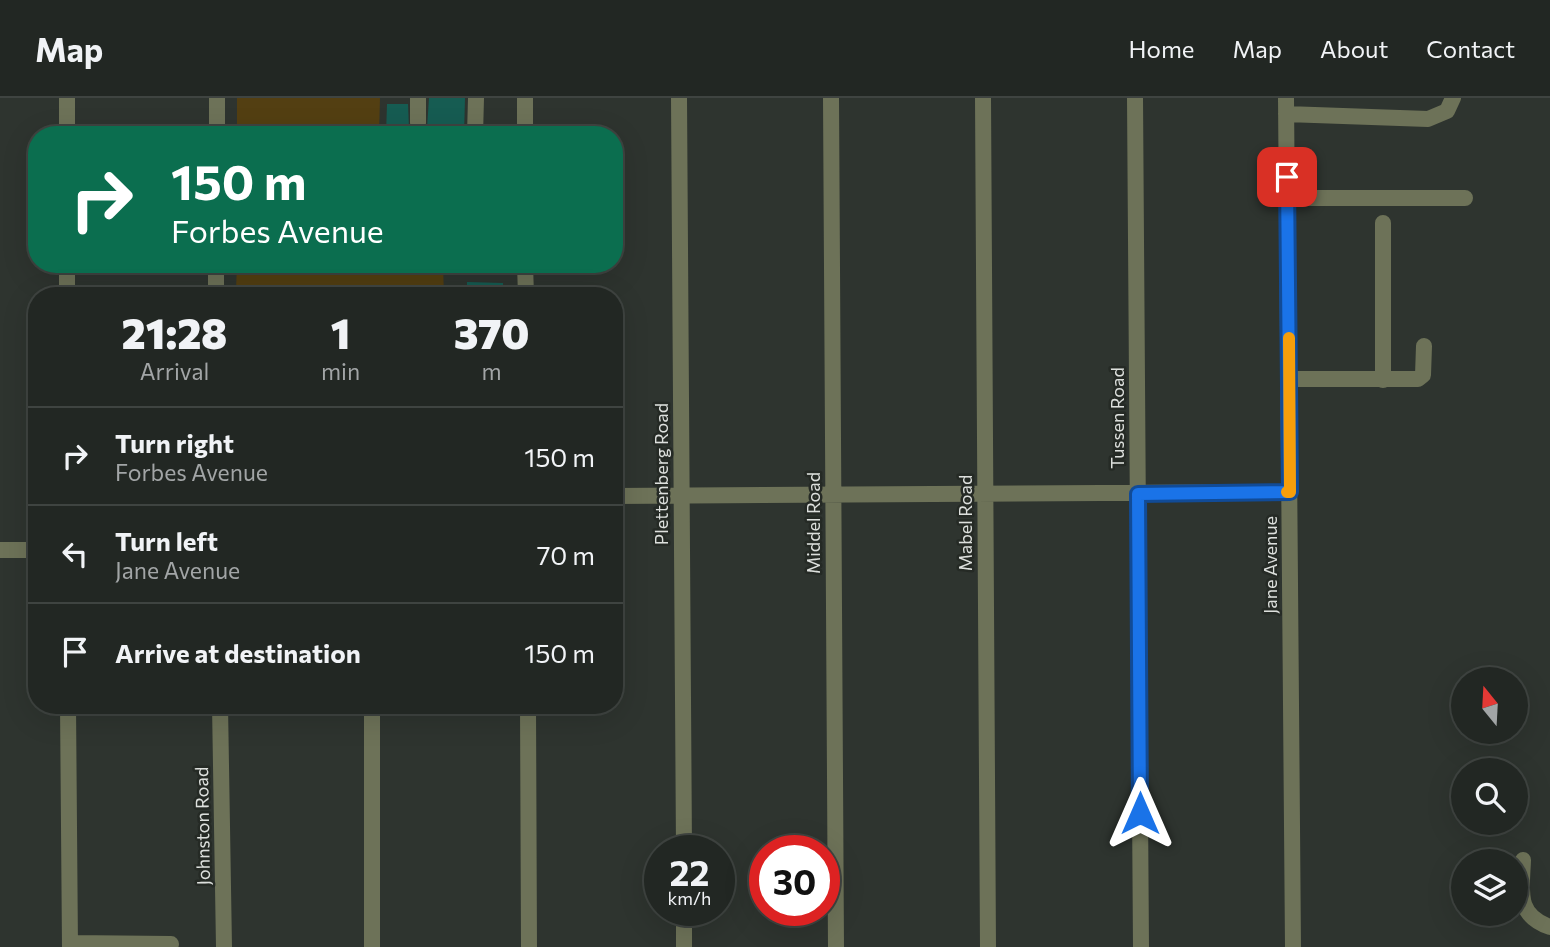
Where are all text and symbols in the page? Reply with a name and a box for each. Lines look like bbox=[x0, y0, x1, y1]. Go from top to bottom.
text: Map bbox=[35, 28, 103, 69]
text: Home bbox=[1129, 34, 1195, 63]
text: Map bbox=[1233, 34, 1282, 63]
text: About bbox=[1320, 34, 1388, 63]
text: Contact bbox=[1426, 34, 1515, 63]
pin bbox=[1257, 147, 1317, 207]
text: 150 m bbox=[171, 150, 306, 210]
icon: right bbox=[56, 154, 147, 245]
icon: arrive bbox=[1268, 158, 1306, 196]
text: Forbes Avenue bbox=[171, 210, 384, 250]
text: 21:28 bbox=[122, 306, 227, 358]
text: 1 bbox=[331, 306, 350, 358]
text: 370 bbox=[454, 306, 529, 358]
text: Arrival bbox=[140, 357, 209, 385]
text: min bbox=[321, 357, 360, 385]
text: m bbox=[482, 357, 502, 385]
street label: Tussen Road bbox=[1106, 367, 1128, 469]
street label: Plettenberg Road bbox=[650, 403, 672, 545]
text: Turn right bbox=[115, 427, 234, 458]
icon: right bbox=[56, 437, 94, 475]
text: 150 m bbox=[524, 441, 595, 472]
text: Forbes Avenue bbox=[115, 458, 268, 486]
street label: Middel Road bbox=[802, 472, 824, 574]
street label: Mabel Road bbox=[954, 475, 976, 571]
street label: Jane Avenue bbox=[1259, 516, 1281, 614]
text: Turn left bbox=[115, 525, 218, 556]
icon: left bbox=[56, 535, 94, 573]
text: 70 m bbox=[537, 539, 595, 570]
text: Jane Avenue bbox=[115, 556, 240, 584]
icon: arrive bbox=[56, 633, 94, 671]
text: Arrive at destination bbox=[115, 637, 361, 668]
text: 150 m bbox=[524, 637, 595, 668]
north arrow bbox=[1451, 667, 1528, 744]
map controls bbox=[1451, 667, 1528, 926]
button: search bbox=[1451, 758, 1528, 835]
street label: Johnston Road bbox=[190, 767, 214, 885]
position arrow bbox=[1103, 776, 1177, 850]
speed limit sign: 30 bbox=[749, 835, 840, 926]
button: layers bbox=[1451, 849, 1528, 926]
text: 22 bbox=[670, 850, 709, 893]
text: km/h bbox=[668, 887, 711, 909]

